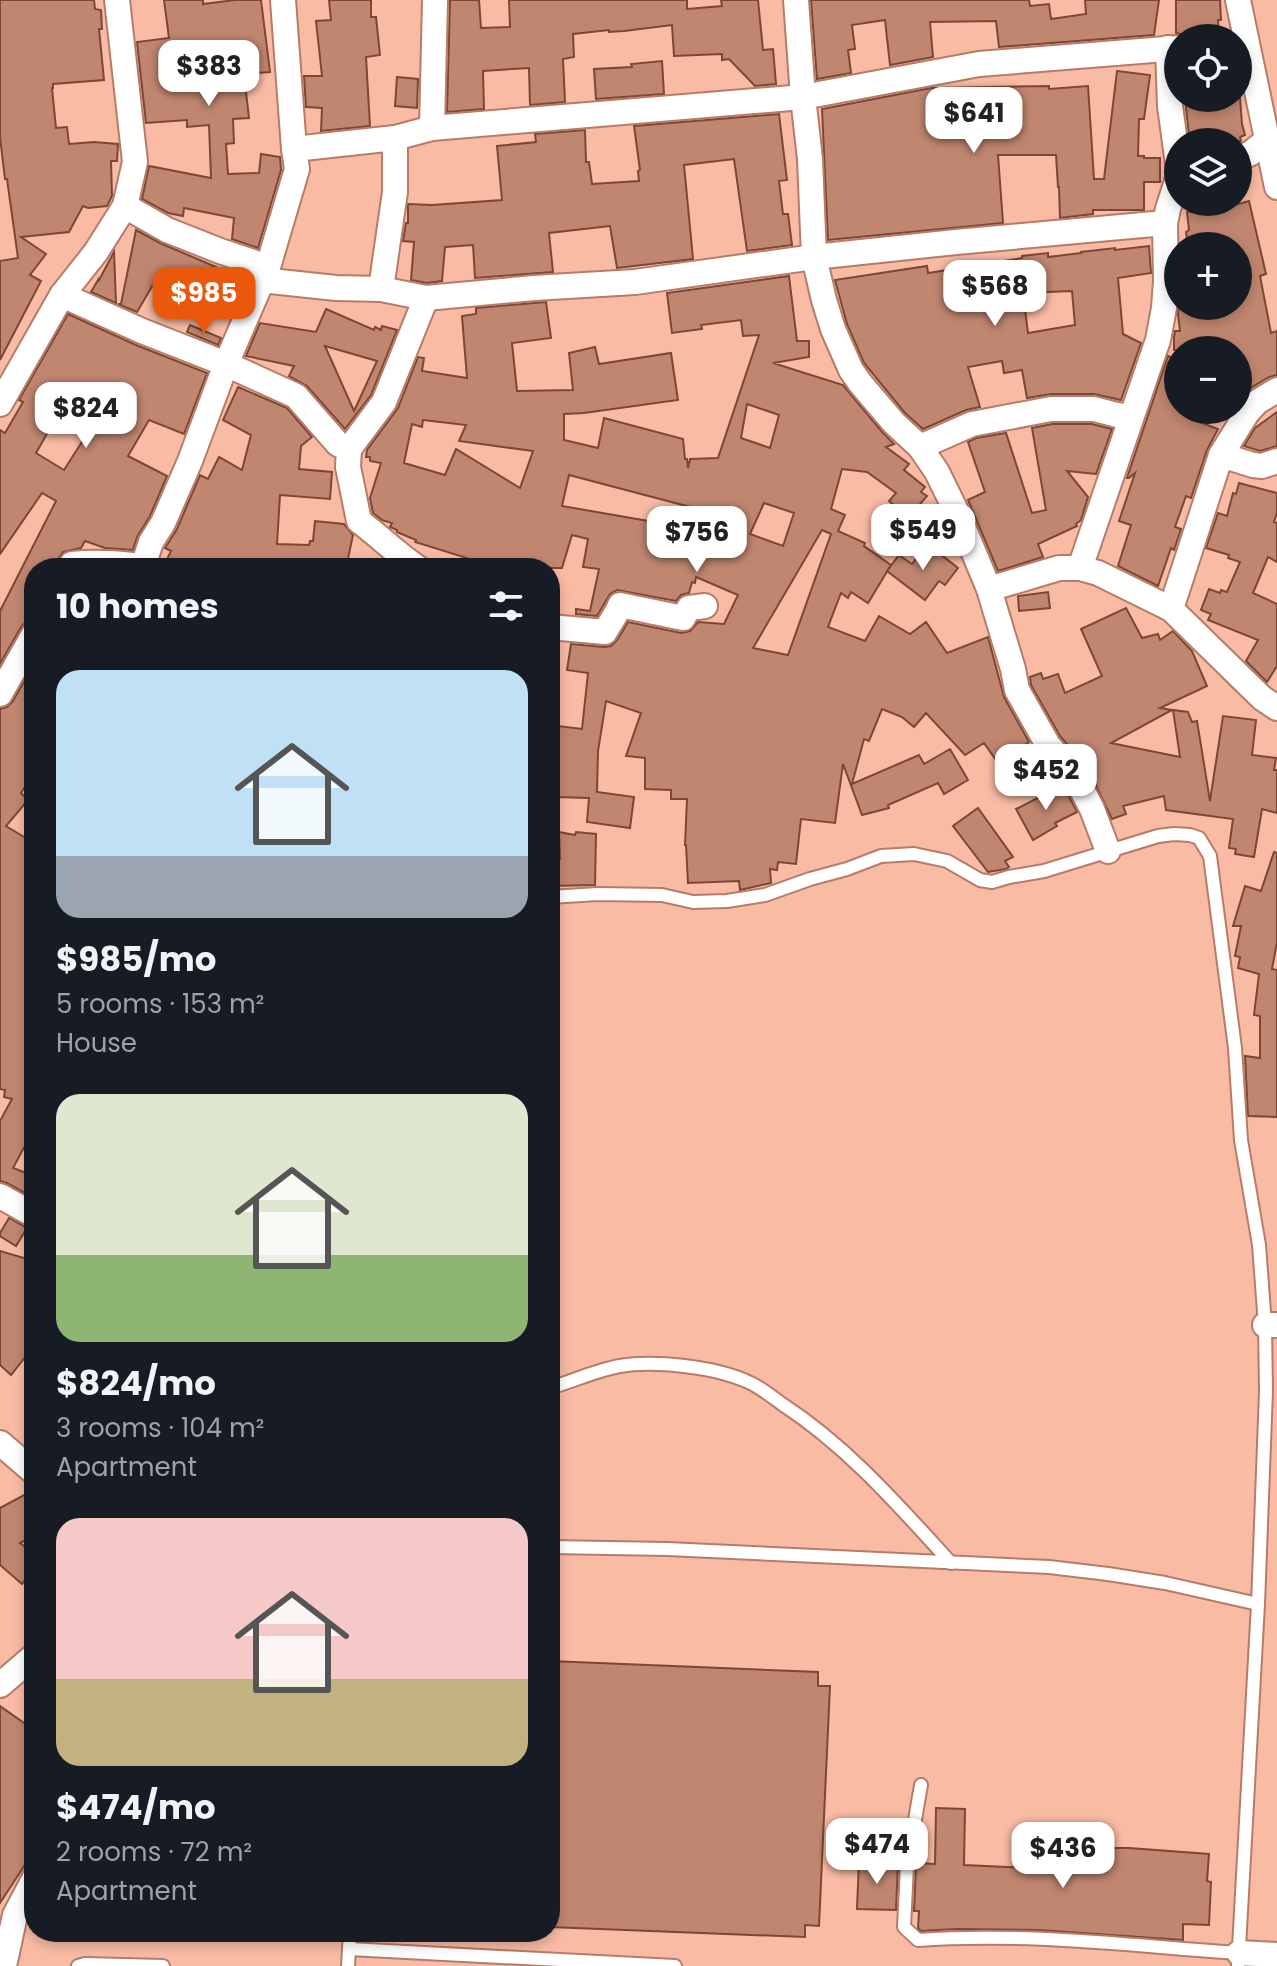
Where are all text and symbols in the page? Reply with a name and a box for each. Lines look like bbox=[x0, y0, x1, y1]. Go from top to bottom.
map controls bbox=[1164, 24, 1252, 424]
button: locate bbox=[1164, 24, 1252, 112]
pin: $383 bbox=[162, 40, 256, 108]
text: $383 bbox=[176, 48, 242, 84]
pin: $641 bbox=[927, 87, 1021, 155]
text: $641 bbox=[943, 95, 1005, 131]
button: layers bbox=[1164, 128, 1252, 216]
button: + bbox=[1164, 232, 1252, 320]
pin: $568 bbox=[948, 260, 1042, 328]
pin: $985 bbox=[157, 267, 251, 335]
text: $568 bbox=[961, 268, 1029, 304]
text: $985 bbox=[171, 275, 237, 311]
button: − bbox=[1164, 336, 1252, 424]
pin: $824 bbox=[39, 382, 133, 450]
text: $824 bbox=[53, 390, 119, 426]
pin: $549 bbox=[876, 504, 970, 572]
pin: $756 bbox=[650, 506, 744, 574]
text: $549 bbox=[889, 512, 957, 548]
text: $756 bbox=[665, 514, 729, 550]
text: 10 homes bbox=[56, 582, 219, 630]
icon: filters bbox=[484, 584, 528, 628]
icon: home bbox=[220, 722, 364, 866]
pin: $452 bbox=[999, 744, 1093, 812]
text: $452 bbox=[1013, 752, 1079, 788]
text: $985/mo bbox=[56, 935, 216, 983]
text: 5 rooms · 153 m² bbox=[56, 986, 264, 1022]
text: House bbox=[56, 1025, 137, 1061]
icon: home bbox=[220, 1146, 364, 1290]
text: $824/mo bbox=[56, 1359, 216, 1407]
text: 3 rooms · 104 m² bbox=[56, 1410, 264, 1446]
text: Apartment bbox=[56, 1449, 197, 1485]
icon: home bbox=[220, 1570, 364, 1714]
text: $474/mo bbox=[56, 1783, 216, 1831]
pin: $474 bbox=[830, 1818, 924, 1886]
pin: $436 bbox=[1016, 1822, 1110, 1890]
text: $474 bbox=[844, 1826, 910, 1862]
text: $436 bbox=[1029, 1830, 1097, 1866]
text: 2 rooms · 72 m² bbox=[56, 1834, 252, 1870]
text: Apartment bbox=[56, 1873, 197, 1909]

